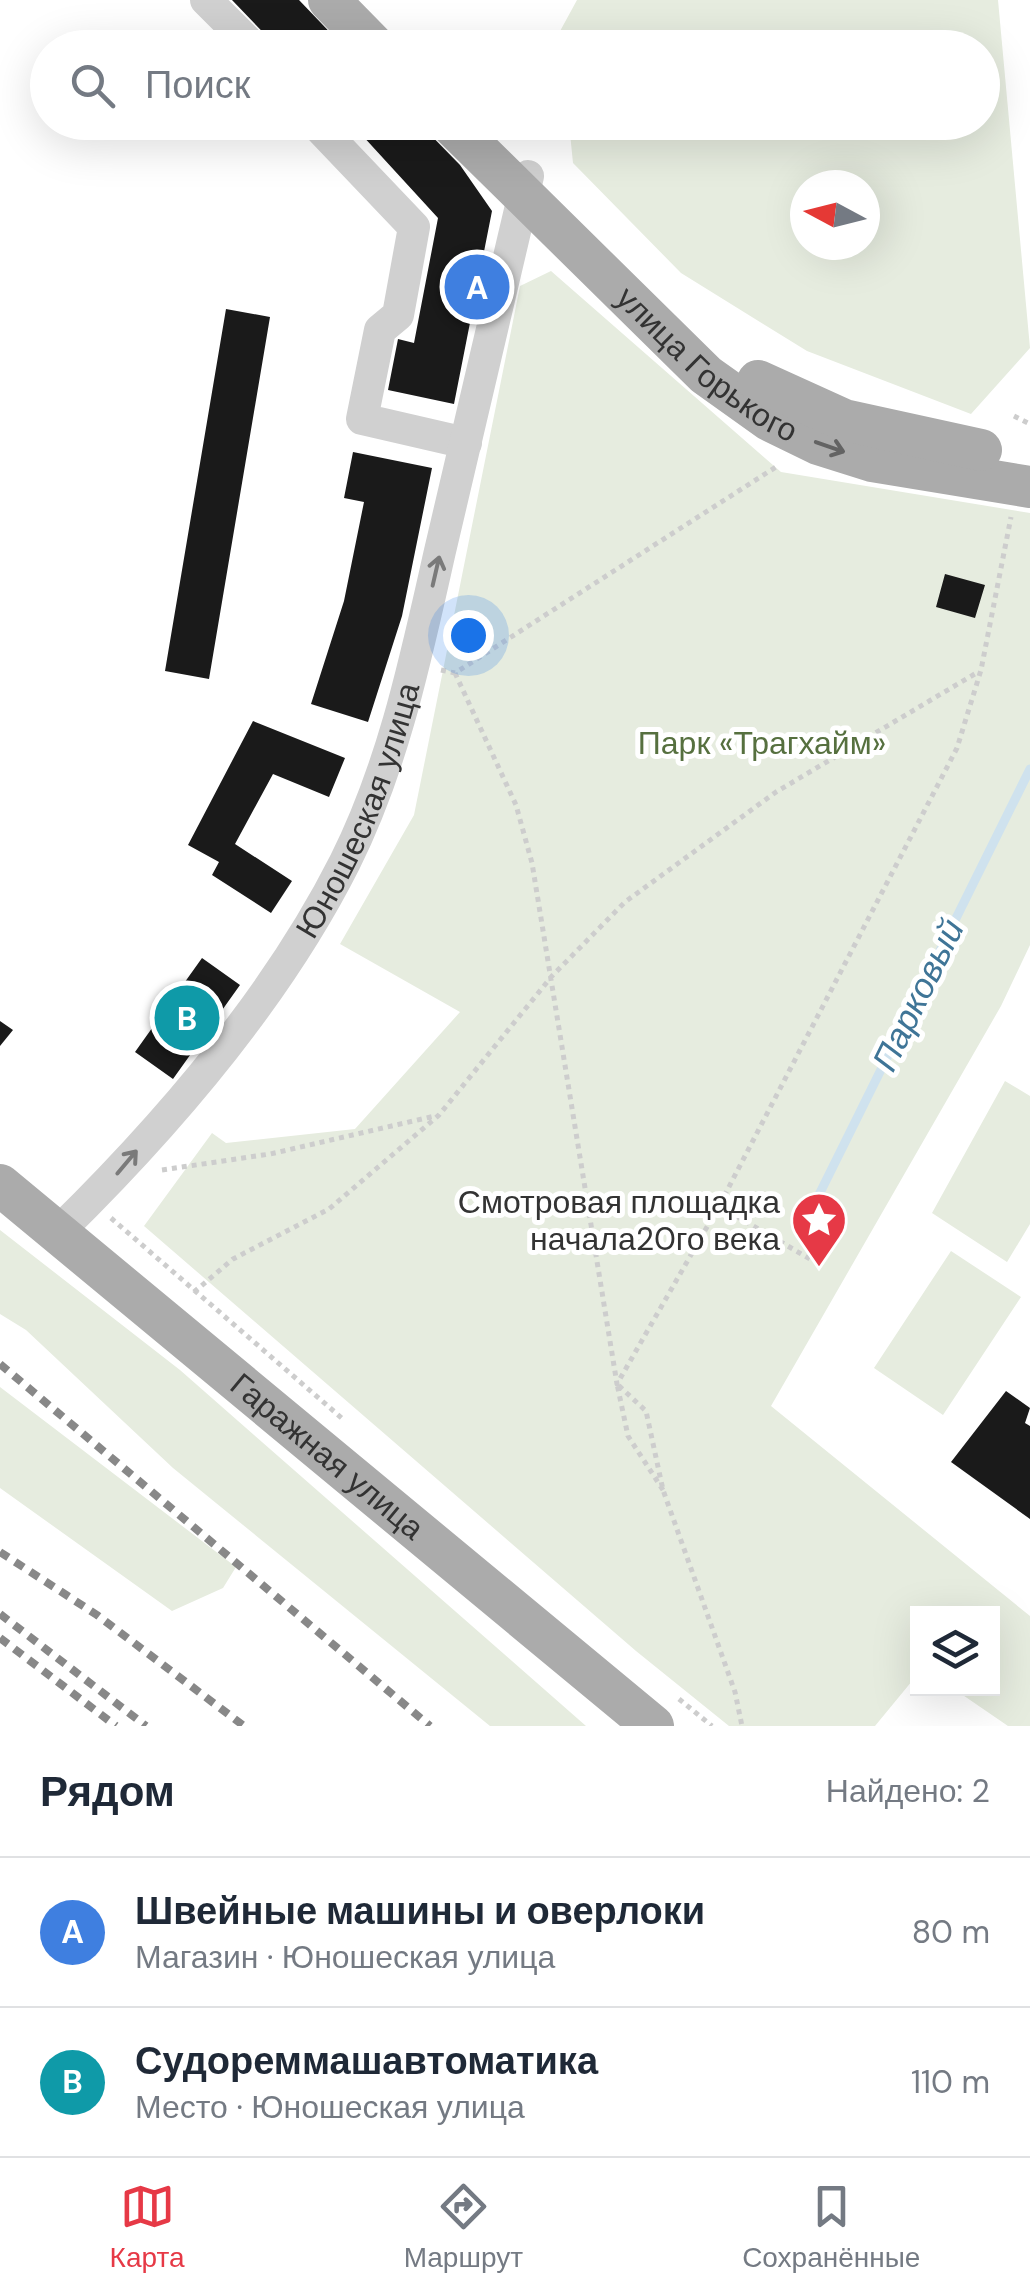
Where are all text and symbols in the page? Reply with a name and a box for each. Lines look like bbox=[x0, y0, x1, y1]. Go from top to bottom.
search box bbox=[30, 30, 1000, 140]
icon: search bbox=[65, 58, 120, 113]
text: Поиск bbox=[145, 60, 250, 110]
north arrow bbox=[790, 170, 880, 260]
pin: A bbox=[444, 250, 510, 324]
street label: улица Горького bbox=[607, 277, 805, 452]
one-way arrow bbox=[813, 439, 844, 457]
one-way arrow bbox=[428, 555, 446, 587]
your location bbox=[443, 610, 494, 661]
street label: Юношеская улица bbox=[286, 678, 429, 946]
park label: Парк «Трагхайм» bbox=[638, 722, 886, 764]
water label: Парковый bbox=[861, 911, 975, 1079]
pin: B bbox=[154, 980, 220, 1056]
one-way arrow bbox=[116, 1149, 138, 1175]
place label: Смотровая площадка начала20го века bbox=[458, 1181, 780, 1260]
place icon: Смотровая площадка начала20го века bbox=[789, 1190, 849, 1269]
street label: Гаражная улица bbox=[222, 1364, 433, 1549]
map controls bbox=[910, 1606, 1000, 1696]
button: layers bbox=[910, 1606, 1000, 1696]
text: Рядом bbox=[40, 1764, 175, 1819]
text: Найдено: 2 bbox=[826, 1770, 990, 1812]
text: Швейные машины и оверлоки bbox=[135, 1886, 705, 1936]
text: A bbox=[61, 1911, 84, 1953]
text: 80 m bbox=[912, 1911, 990, 1953]
text: Магазин · Юношеская улица bbox=[135, 1936, 555, 1978]
text: Судореммашавтоматика bbox=[135, 2036, 598, 2086]
text: B bbox=[62, 2061, 83, 2103]
text: 110 m bbox=[911, 2061, 990, 2103]
text: Место · Юношеская улица bbox=[135, 2086, 525, 2128]
tab: Карта bbox=[110, 2179, 185, 2276]
tab: Маршрут bbox=[404, 2179, 523, 2276]
tab: Сохранённые bbox=[742, 2179, 920, 2276]

